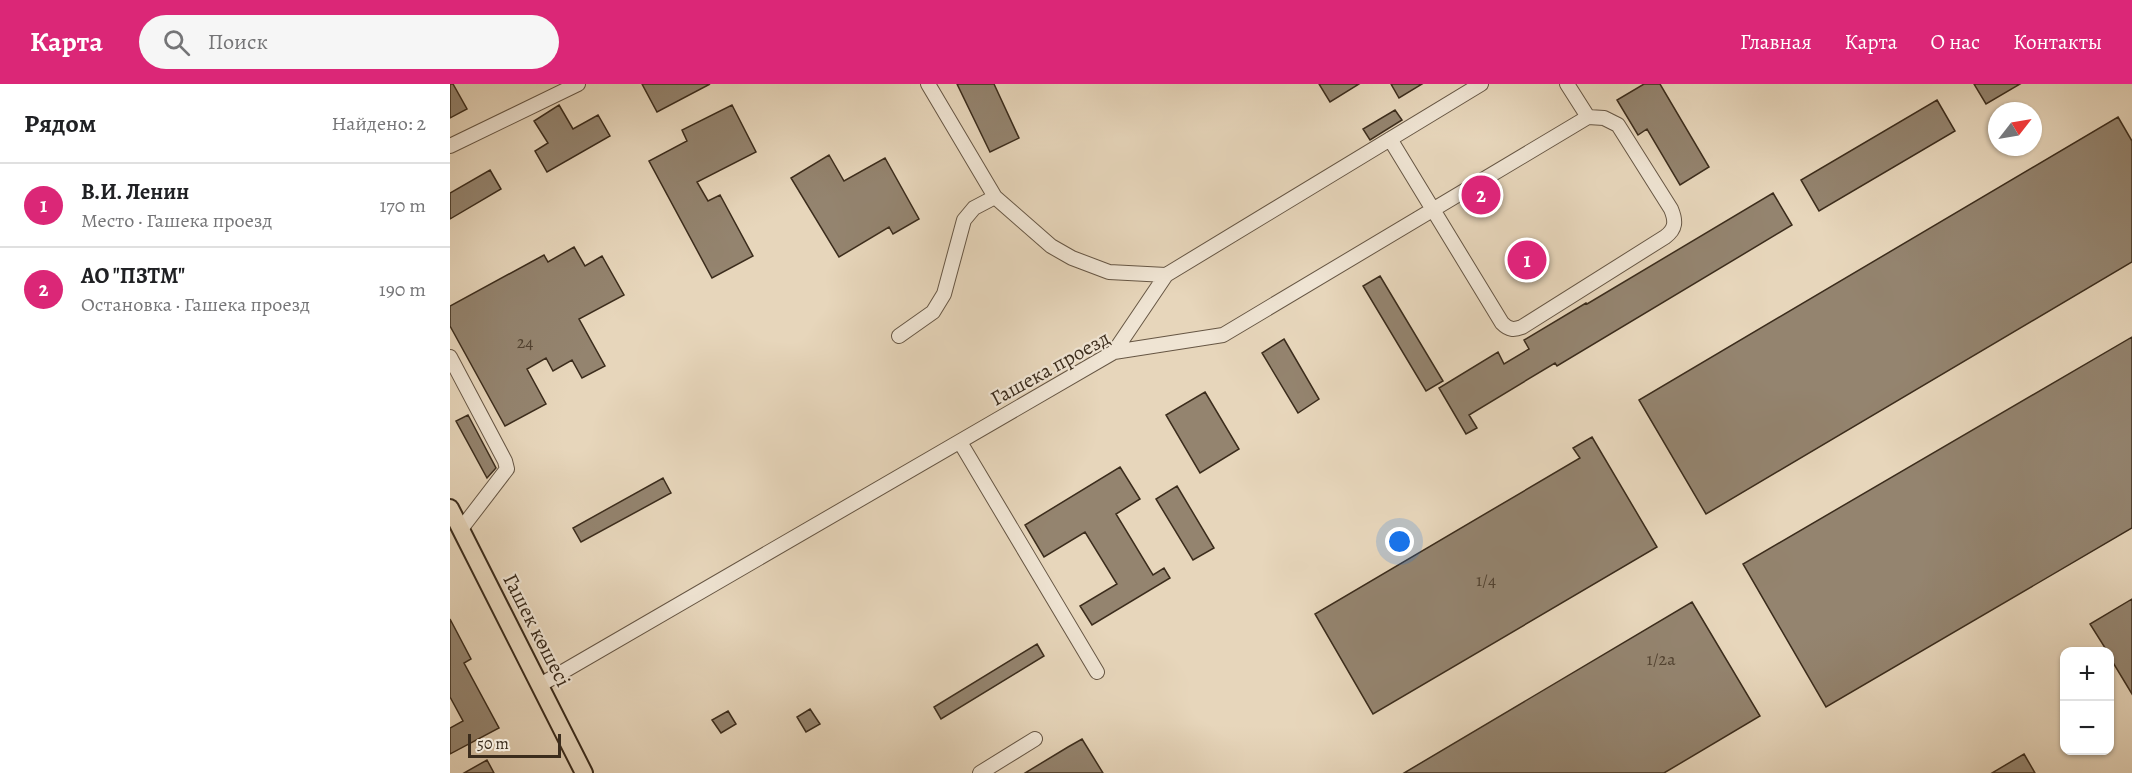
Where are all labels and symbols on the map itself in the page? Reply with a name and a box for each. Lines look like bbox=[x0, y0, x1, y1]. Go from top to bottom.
north arrow bbox=[1988, 102, 2042, 156]
pin: 2 bbox=[1462, 172, 1500, 218]
pin: 1 bbox=[1508, 238, 1546, 282]
street label: Гашека проезд bbox=[985, 324, 1115, 412]
house number: 24 bbox=[517, 330, 533, 354]
your location bbox=[1385, 527, 1414, 556]
house number: 1/4 bbox=[1476, 568, 1496, 592]
street label: Гашек көшесі bbox=[496, 569, 578, 691]
house number: 1/2а bbox=[1647, 647, 1676, 671]
scale bar bbox=[468, 731, 561, 758]

